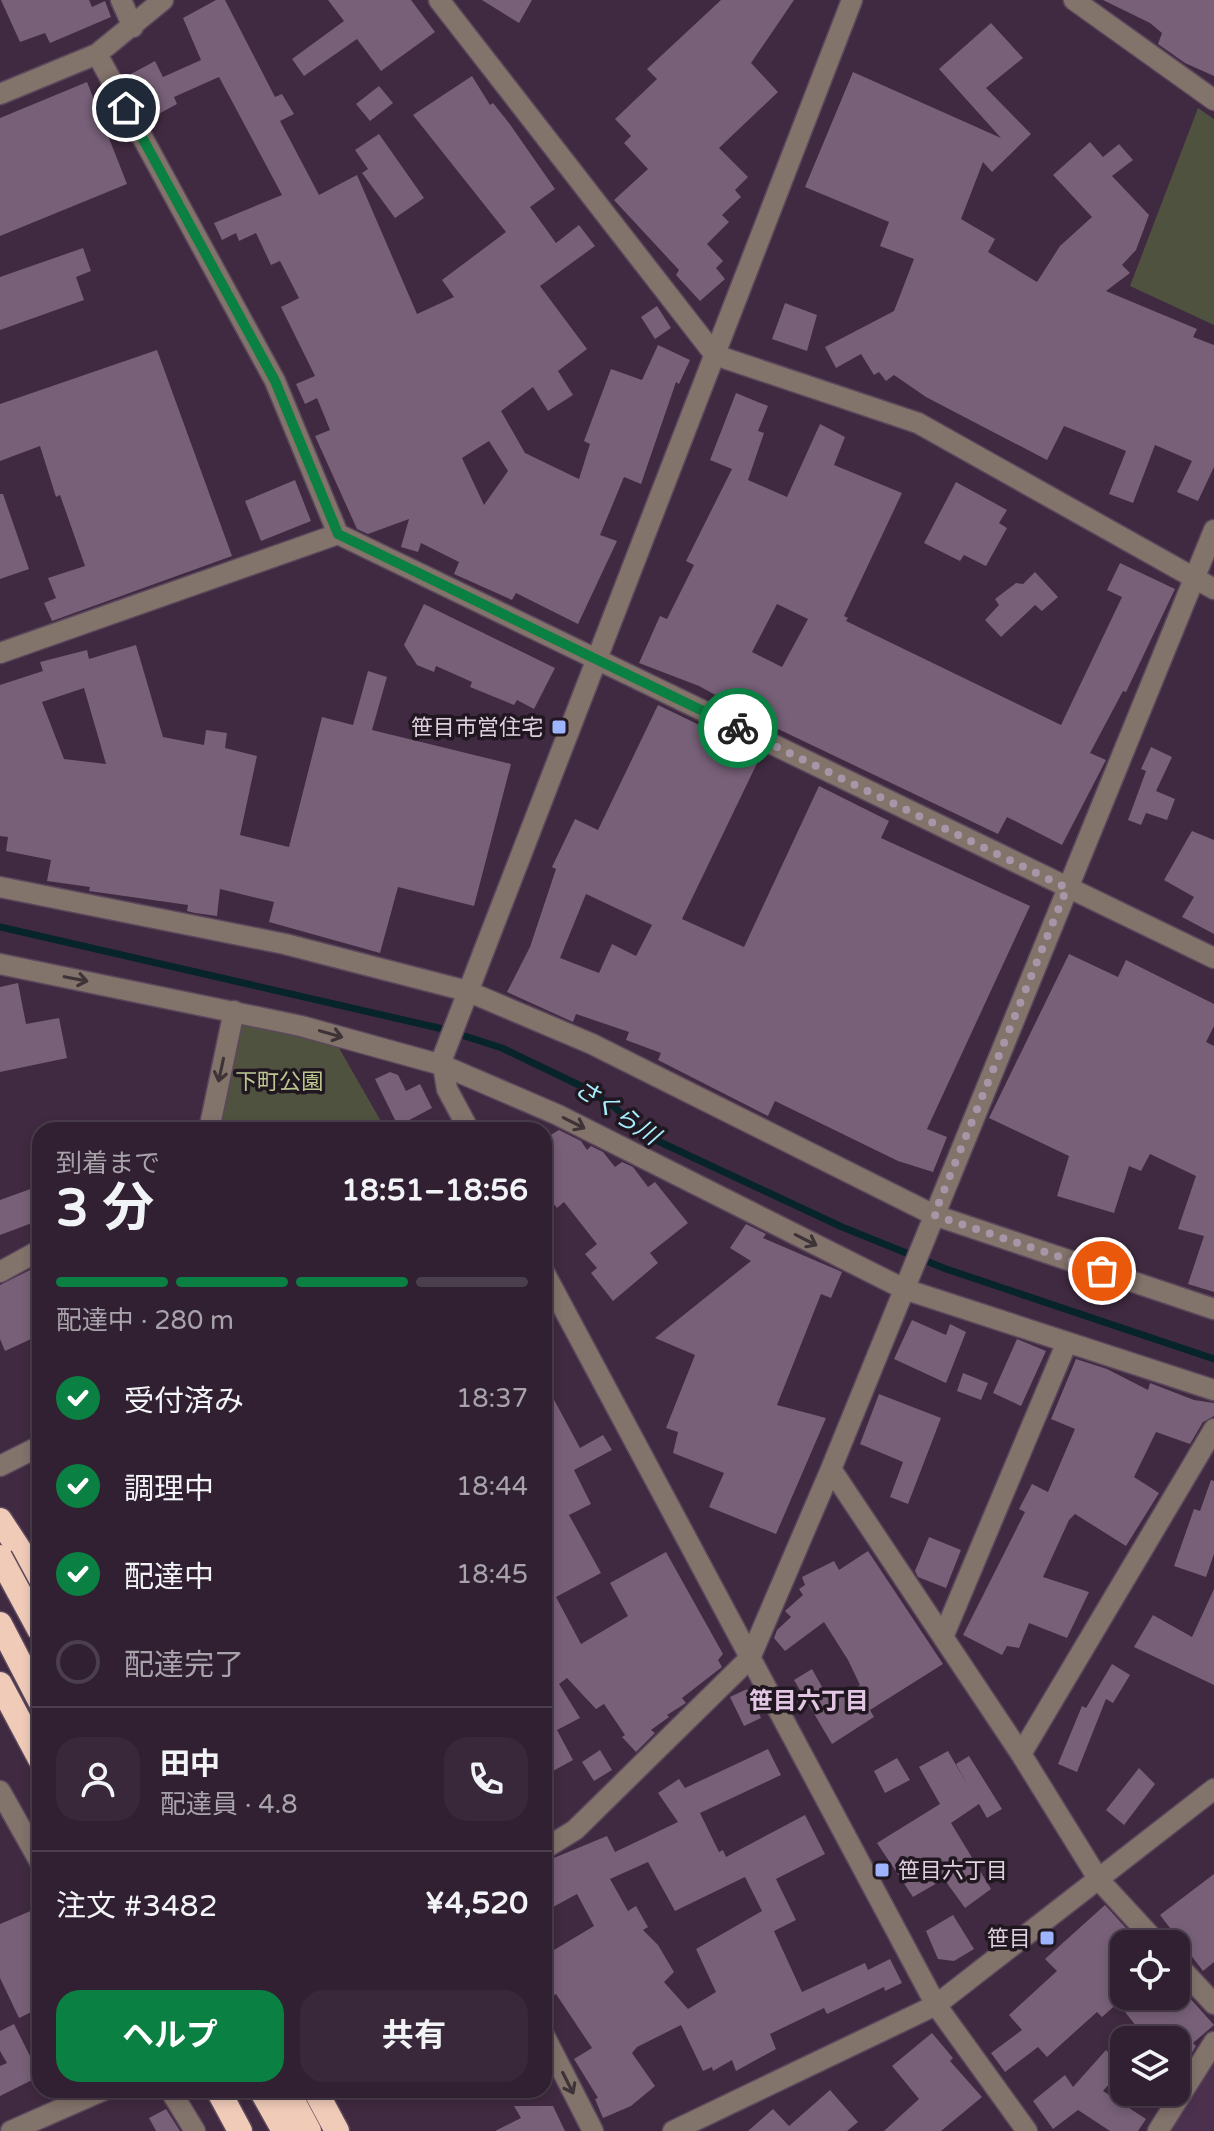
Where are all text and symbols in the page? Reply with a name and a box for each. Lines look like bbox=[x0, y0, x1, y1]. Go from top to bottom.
pin bbox=[92, 74, 160, 142]
icon: home bbox=[104, 86, 148, 130]
courier bbox=[698, 688, 778, 768]
icon: bike bbox=[716, 706, 760, 750]
place label: 笹目市営住宅 bbox=[411, 715, 543, 741]
marker: 笹目市営住宅 bbox=[550, 718, 568, 736]
one-way arrow bbox=[63, 973, 89, 988]
one-way arrow bbox=[317, 1027, 343, 1042]
one-way arrow bbox=[213, 1057, 228, 1083]
park label: 下町公園 bbox=[235, 1069, 323, 1095]
water label: さくら川 bbox=[569, 1074, 667, 1153]
one-way arrow bbox=[562, 1116, 586, 1131]
text: 到着まで bbox=[56, 1148, 160, 1179]
text: 18:51–18:56 bbox=[341, 1172, 528, 1209]
text: 3 分 bbox=[56, 1177, 154, 1240]
one-way arrow bbox=[794, 1233, 818, 1248]
pin bbox=[1068, 1237, 1136, 1305]
icon: bag bbox=[1080, 1249, 1124, 1293]
text: 配達中 · 280 m bbox=[56, 1305, 234, 1336]
icon: check bbox=[56, 1376, 100, 1420]
text: 受付済み bbox=[124, 1383, 244, 1420]
text: 18:37 bbox=[456, 1383, 528, 1414]
icon: check bbox=[56, 1464, 100, 1508]
text: 調理中 bbox=[124, 1471, 214, 1508]
text: 18:44 bbox=[456, 1471, 528, 1502]
icon: check bbox=[56, 1552, 100, 1596]
text: 配達中 bbox=[124, 1559, 214, 1596]
text: 18:45 bbox=[456, 1559, 528, 1590]
text: 配達完了 bbox=[124, 1647, 244, 1684]
district label: 笹目六丁目 bbox=[749, 1687, 869, 1716]
button: person bbox=[56, 1737, 140, 1821]
button: phone bbox=[444, 1737, 528, 1821]
text: 田中 bbox=[160, 1746, 220, 1783]
text: 配達員 · 4.8 bbox=[160, 1789, 298, 1820]
place label: 笹目六丁目 bbox=[898, 1858, 1008, 1884]
marker: 笹目六丁目 bbox=[873, 1861, 891, 1879]
text: ¥4,520 bbox=[425, 1885, 528, 1922]
text: 注文 #3482 bbox=[56, 1888, 218, 1925]
place label: 笹目 bbox=[987, 1926, 1031, 1952]
marker: 笹目 bbox=[1038, 1929, 1056, 1947]
map controls bbox=[1110, 1930, 1190, 2106]
button: locate bbox=[1110, 1930, 1190, 2010]
button: ヘルプ bbox=[56, 1990, 284, 2082]
button: 共有 bbox=[300, 1990, 528, 2082]
button: layers bbox=[1110, 2026, 1190, 2106]
one-way arrow bbox=[561, 2071, 577, 2095]

